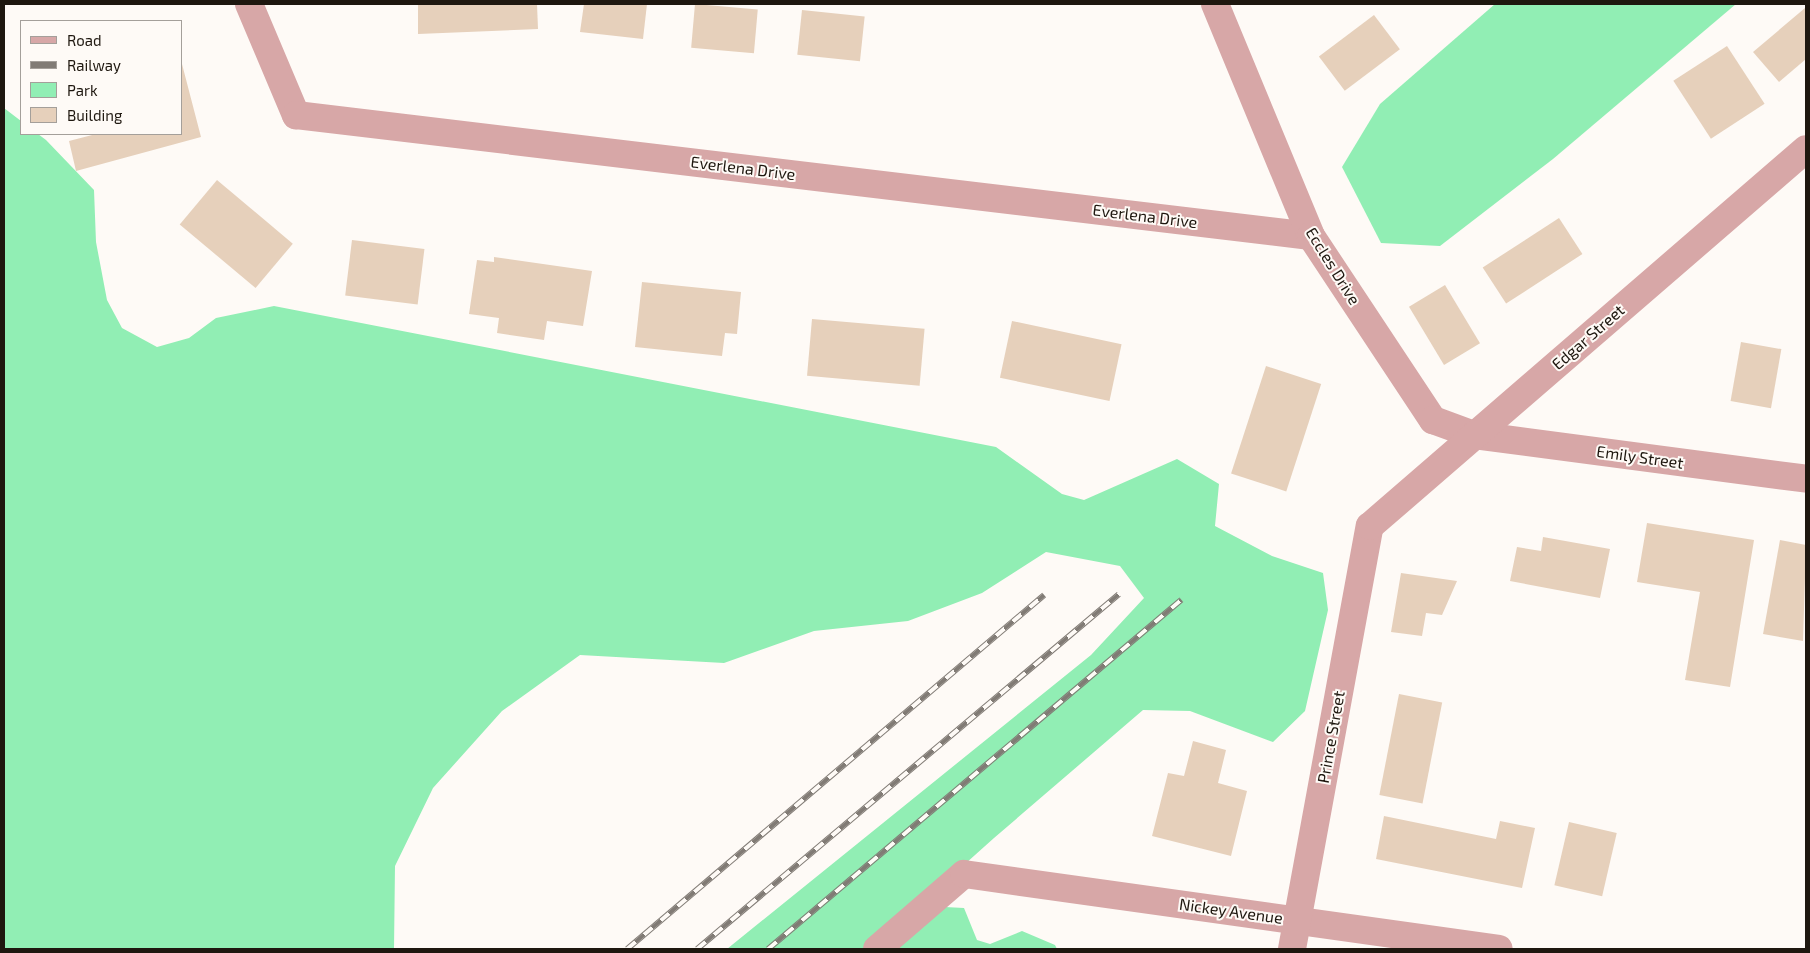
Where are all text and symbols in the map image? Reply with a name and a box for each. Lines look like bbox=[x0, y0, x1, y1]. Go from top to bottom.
legend bbox=[20, 20, 182, 135]
text: Road bbox=[67, 31, 102, 49]
text: Railway bbox=[67, 56, 121, 74]
text: Park bbox=[67, 81, 98, 99]
text: Building bbox=[67, 106, 122, 124]
street label: Everlena Drive bbox=[690, 152, 796, 184]
street label: Everlena Drive bbox=[1092, 200, 1198, 232]
street label: Eccles Drive bbox=[1302, 224, 1364, 308]
street label: Edgar Street bbox=[1548, 300, 1628, 374]
street label: Emily Street bbox=[1595, 441, 1685, 473]
street label: Prince Street bbox=[1313, 689, 1349, 785]
street label: Nickey Avenue bbox=[1178, 894, 1284, 928]

